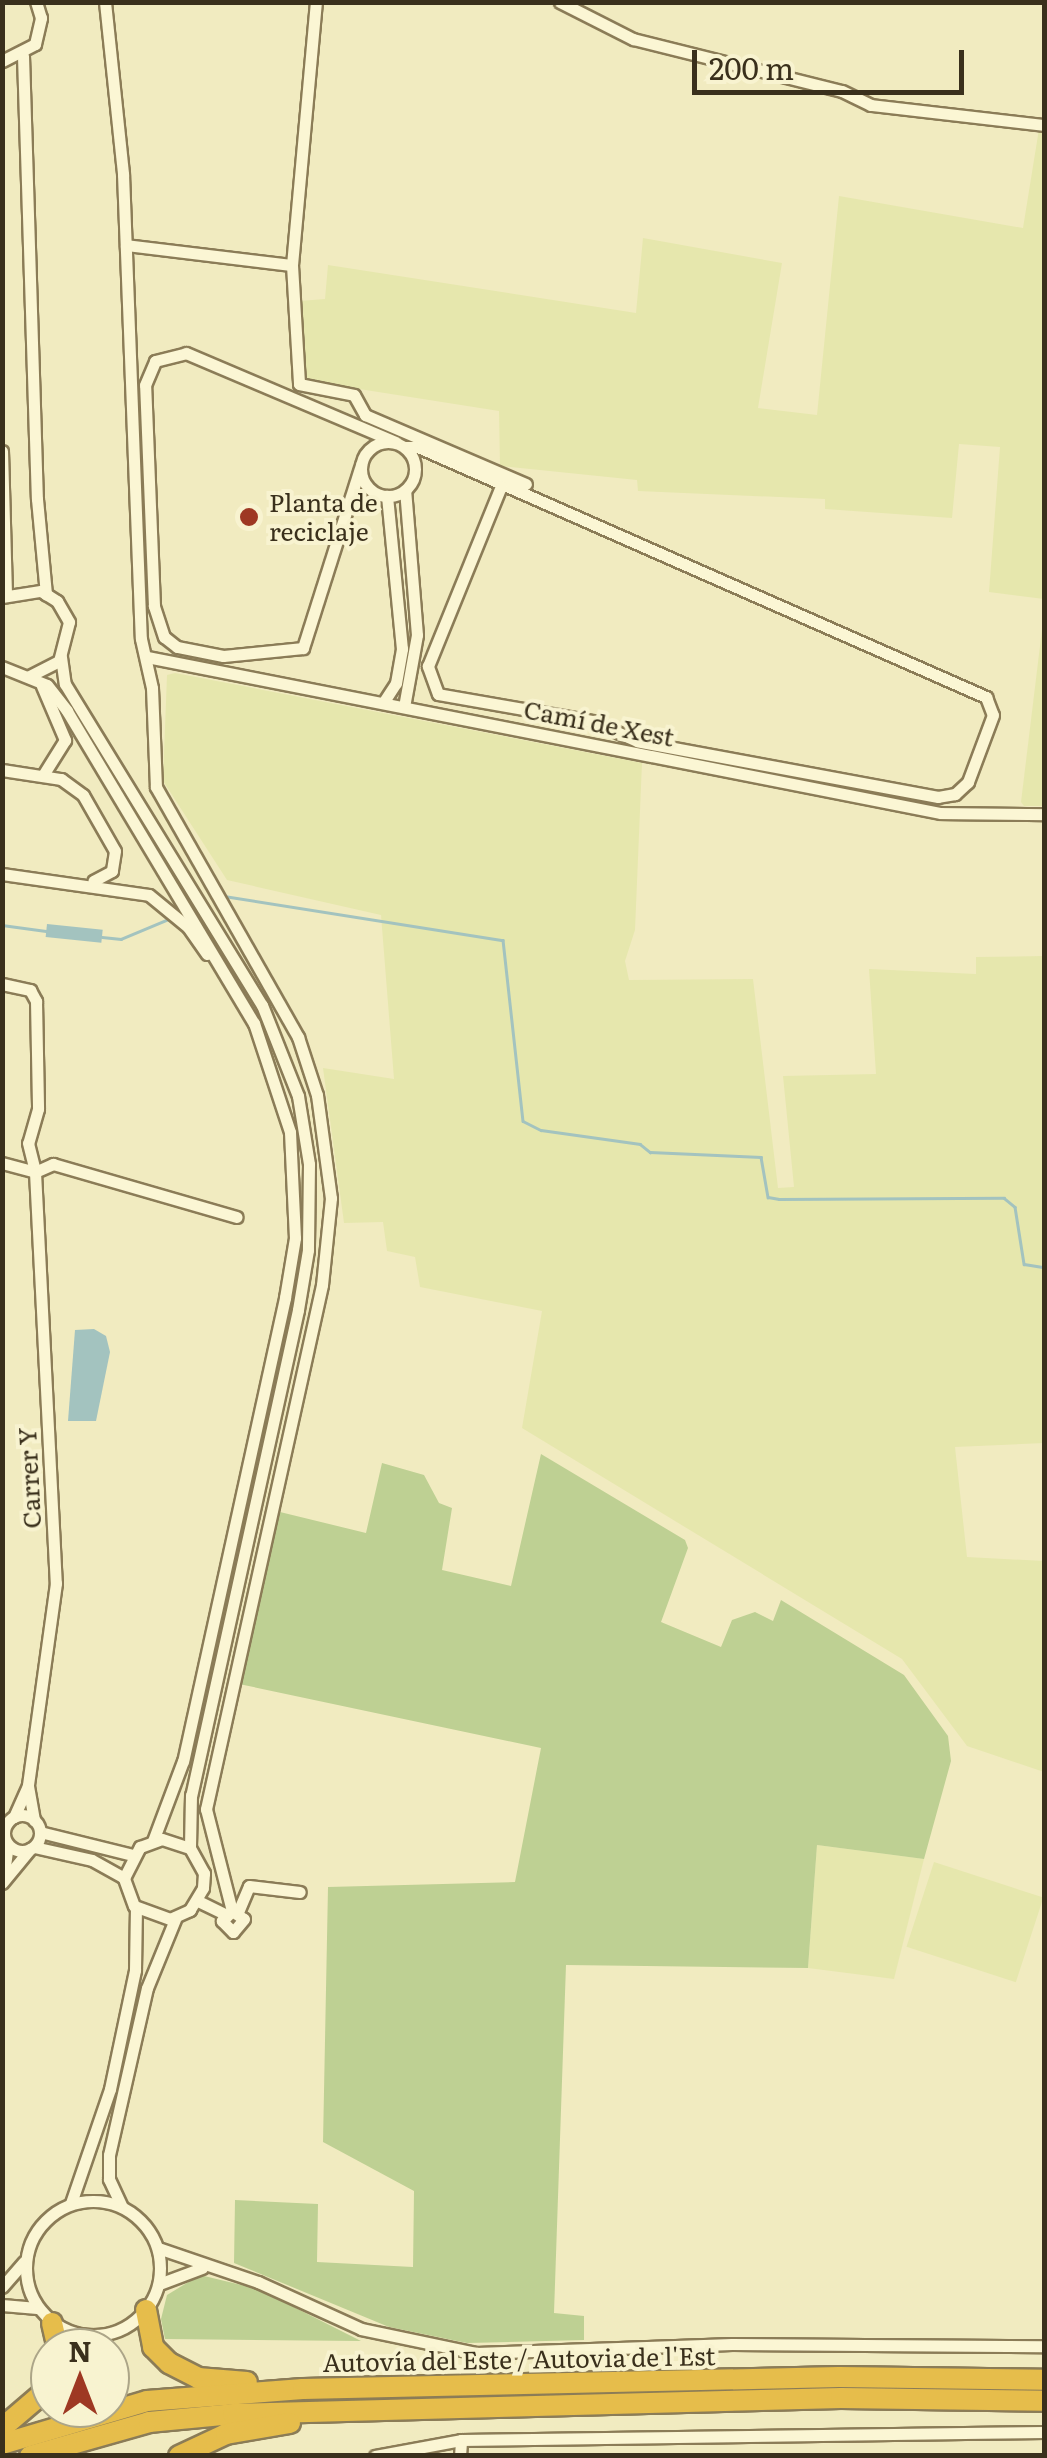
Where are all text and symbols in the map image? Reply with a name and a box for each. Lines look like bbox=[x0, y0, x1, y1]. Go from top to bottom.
scale bar bbox=[697, 30, 970, 92]
text: 200 m bbox=[709, 45, 794, 89]
place label: Planta de reciclaje bbox=[269, 488, 378, 547]
marker: Planta de reciclaje bbox=[238, 506, 260, 528]
street label: Camí de Xest bbox=[521, 694, 677, 752]
street label: Carrer Y bbox=[11, 1427, 47, 1529]
north arrow bbox=[30, 2328, 130, 2428]
text: N bbox=[68, 2329, 92, 2371]
street label: Autovía del Este / Autovia de l'Est bbox=[322, 2341, 716, 2377]

